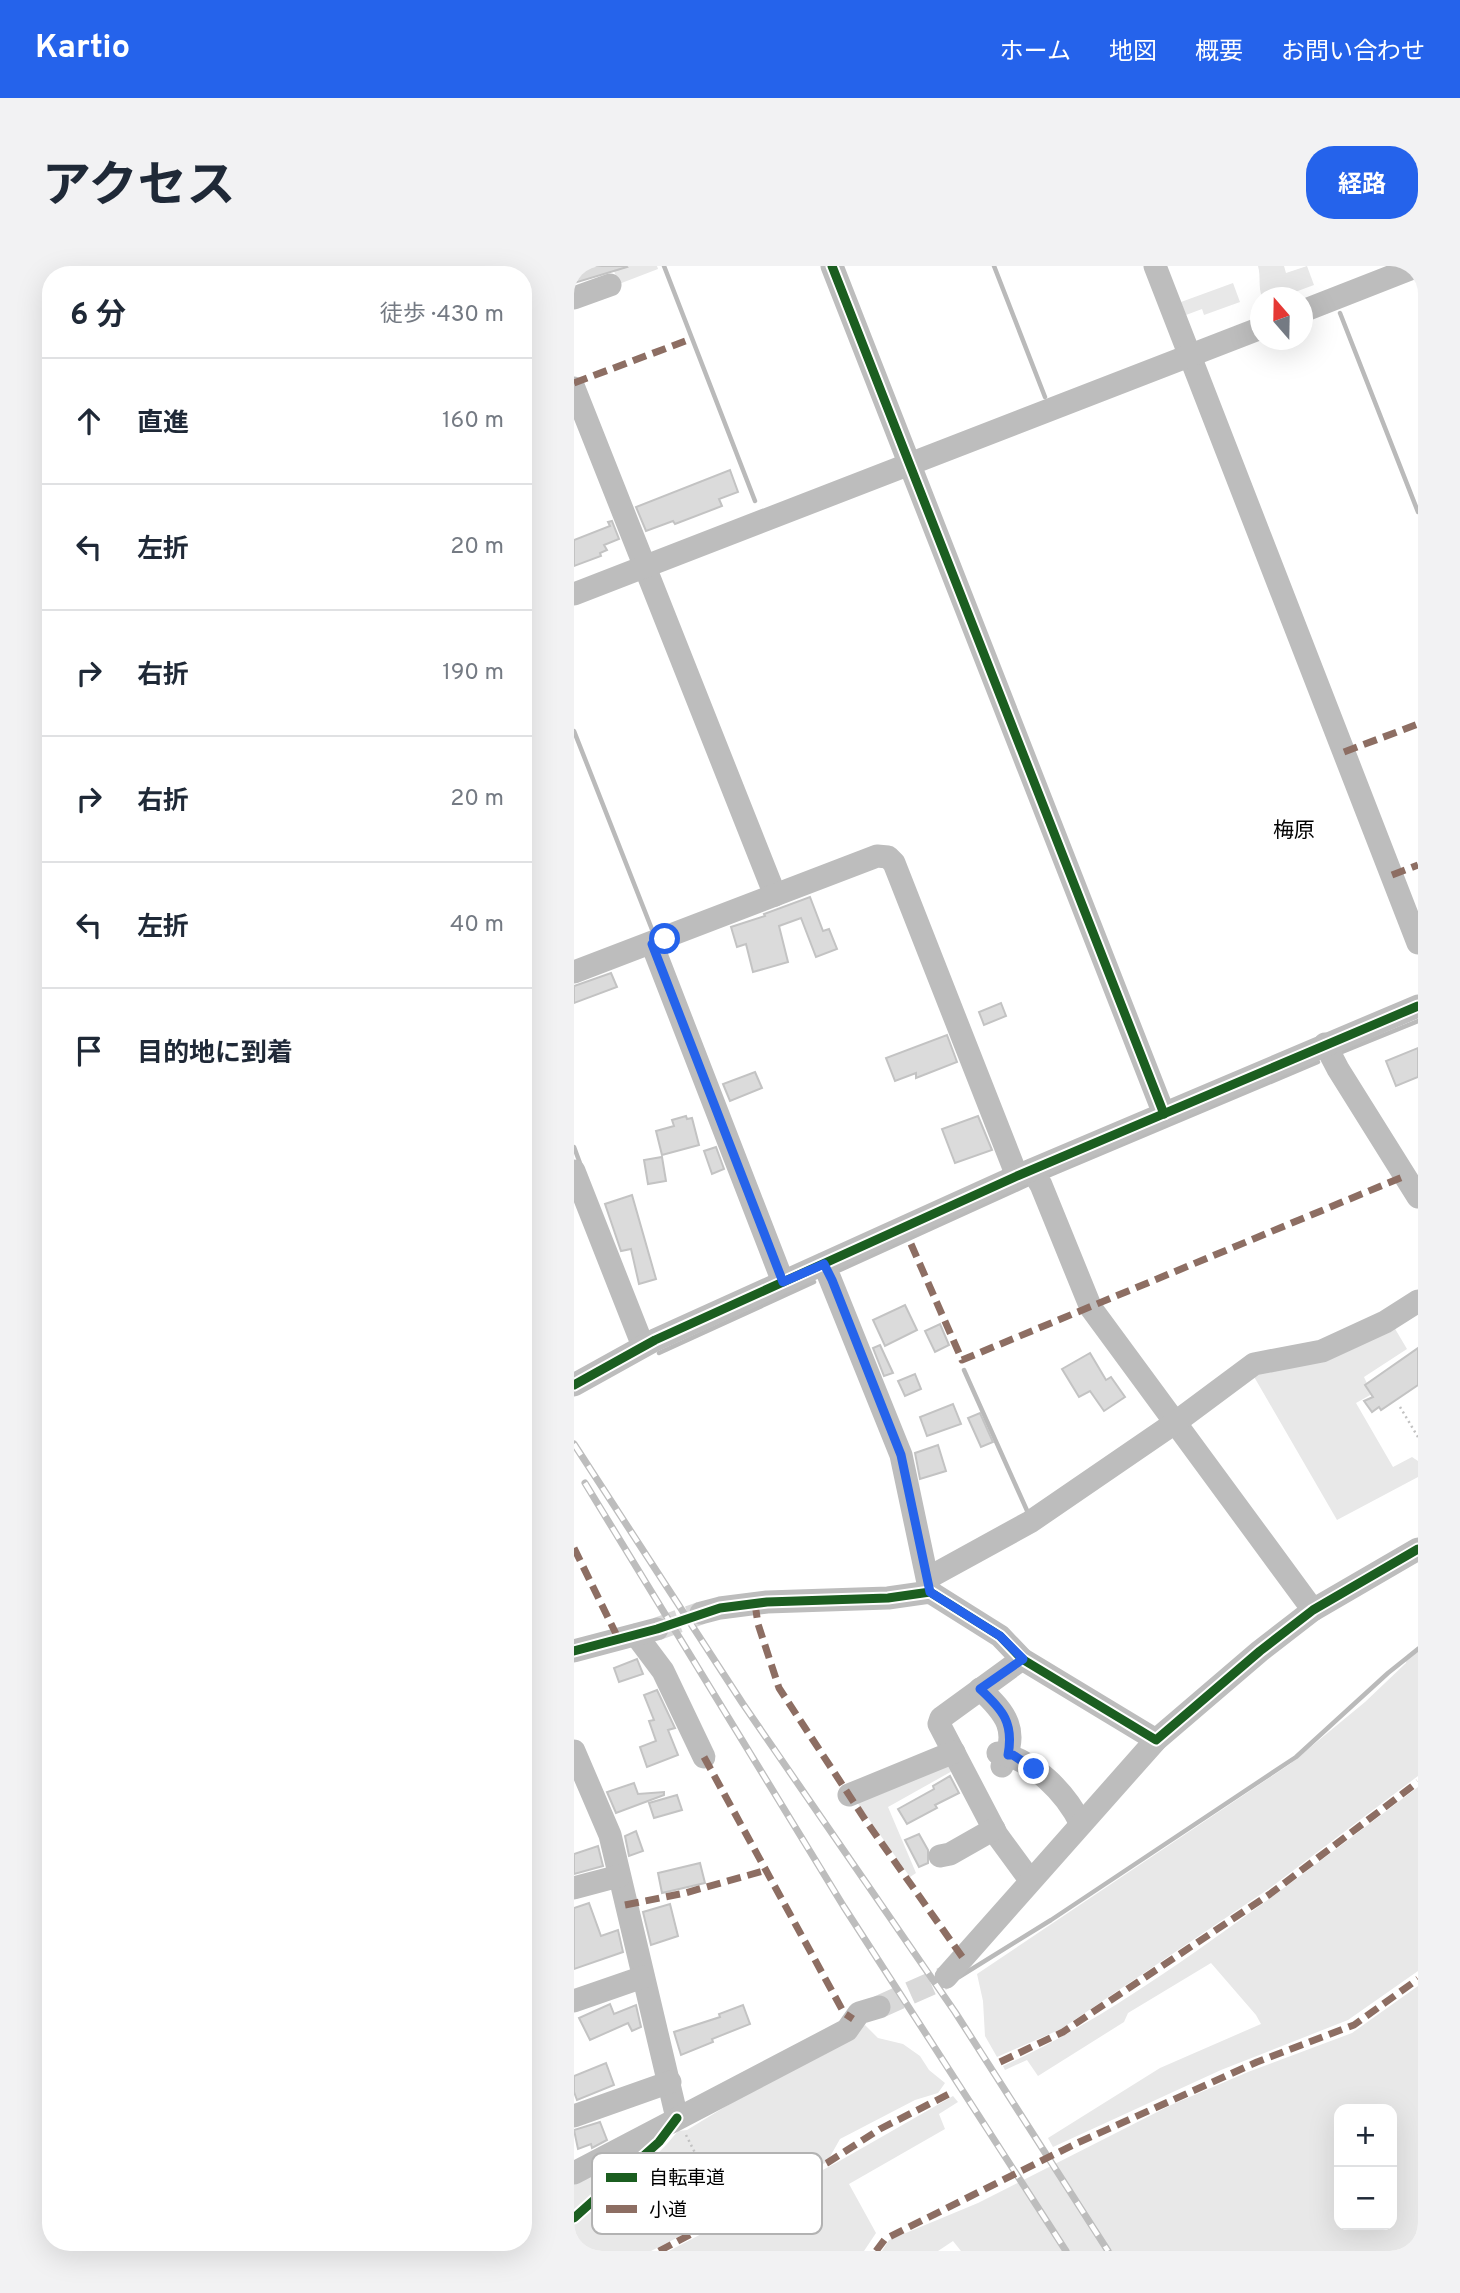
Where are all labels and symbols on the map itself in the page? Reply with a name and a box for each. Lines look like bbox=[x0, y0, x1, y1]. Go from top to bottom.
north arrow bbox=[1250, 287, 1313, 350]
district label: 梅原 bbox=[1273, 818, 1315, 845]
route start bbox=[649, 923, 680, 954]
route end bbox=[1018, 1753, 1049, 1784]
legend bbox=[592, 2153, 822, 2234]
text: 自転車道 bbox=[649, 2167, 725, 2191]
text: 小道 bbox=[649, 2199, 687, 2223]

